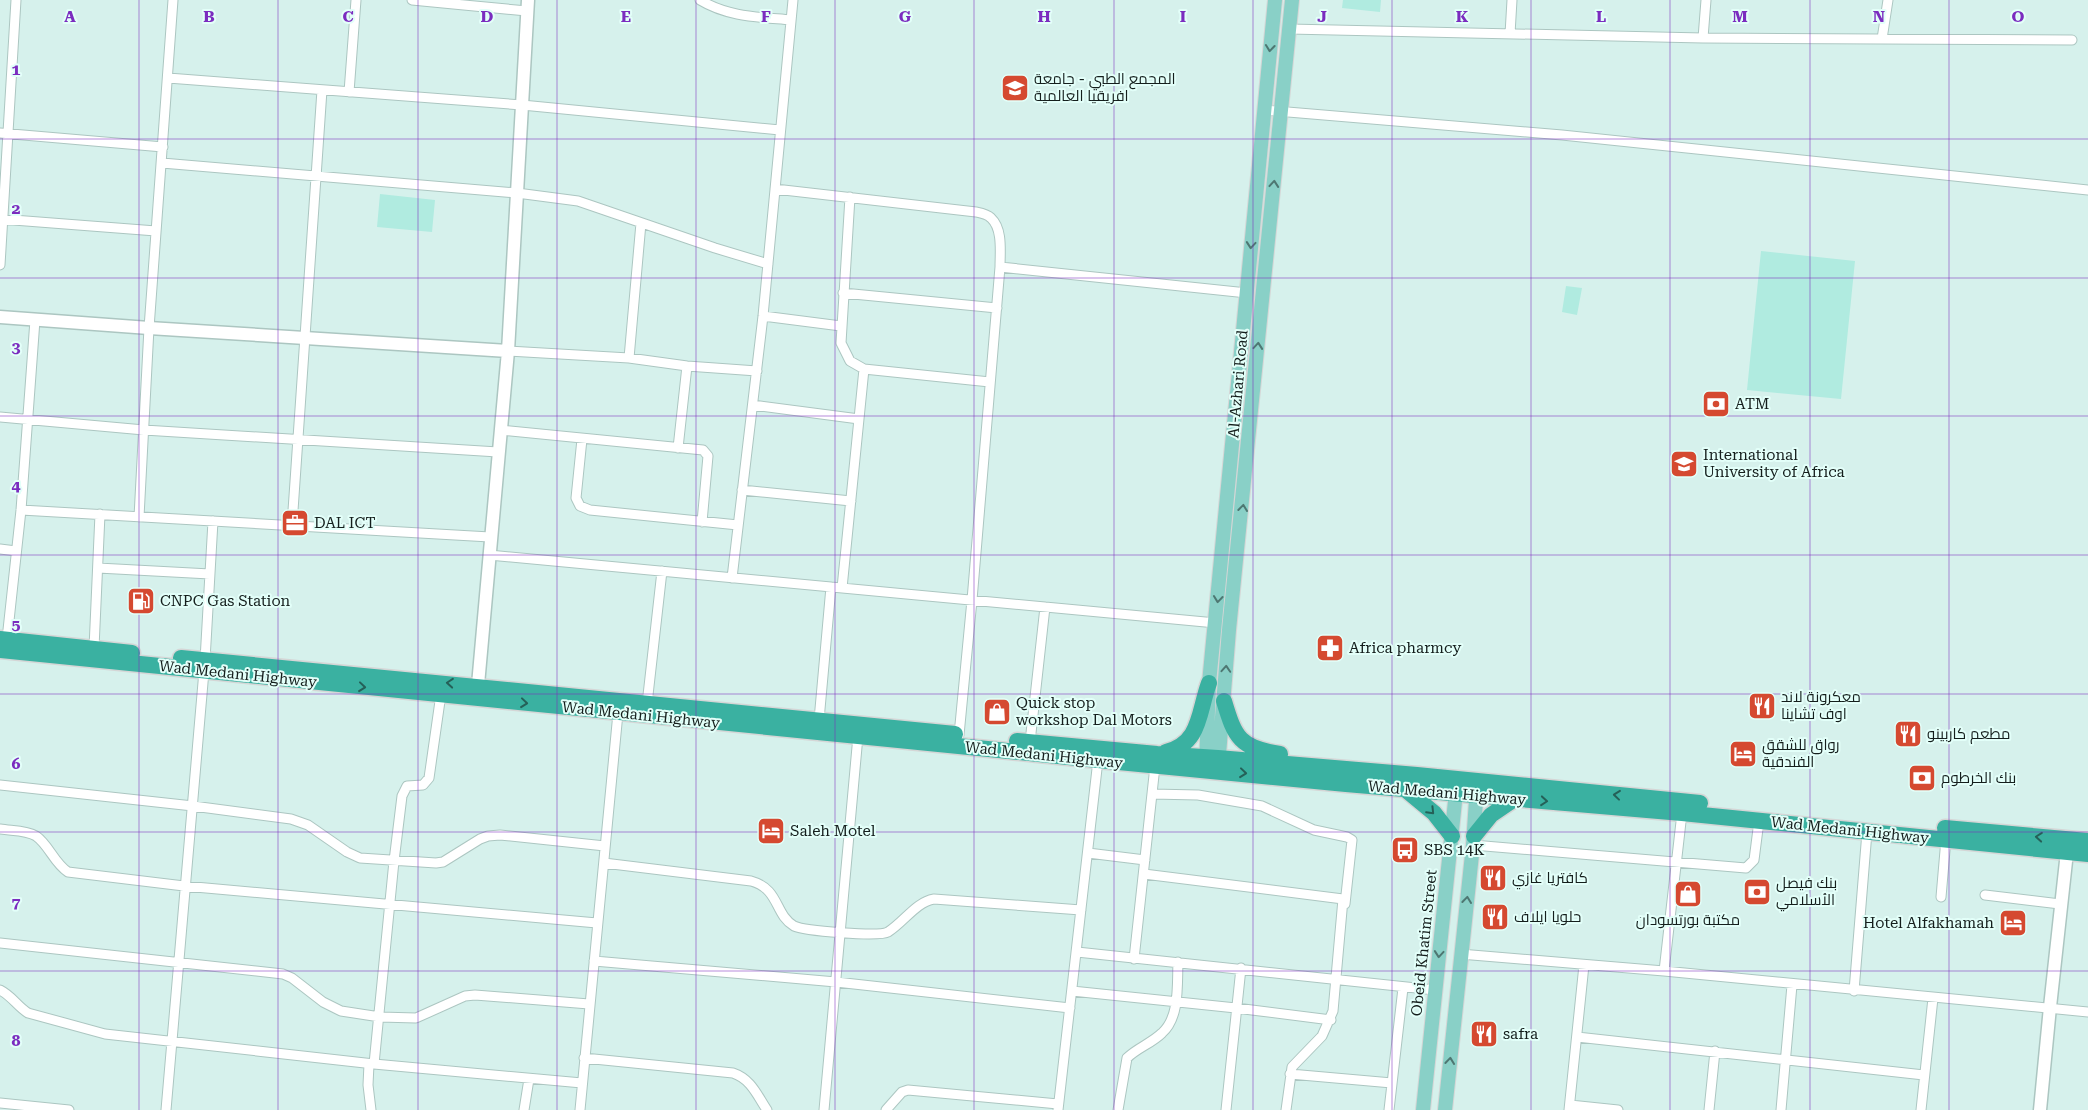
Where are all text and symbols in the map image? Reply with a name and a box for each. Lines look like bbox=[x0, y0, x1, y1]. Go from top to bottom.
text: A bbox=[64, 7, 76, 26]
text: B bbox=[203, 7, 215, 26]
text: C bbox=[342, 7, 354, 26]
text: D bbox=[481, 7, 494, 26]
text: E bbox=[621, 7, 631, 26]
text: F bbox=[761, 7, 771, 26]
text: G bbox=[899, 7, 912, 26]
text: H bbox=[1037, 7, 1051, 26]
text: I bbox=[1180, 7, 1186, 26]
text: J bbox=[1317, 7, 1327, 26]
text: K bbox=[1456, 7, 1469, 26]
text: L bbox=[1596, 7, 1606, 26]
text: M bbox=[1732, 7, 1748, 26]
text: N bbox=[1873, 7, 1885, 26]
text: O bbox=[2012, 7, 2025, 26]
one-way arrow bbox=[1265, 45, 1276, 53]
text: 1 bbox=[12, 60, 21, 79]
place label: المجمع الطبي - جامعة افريقيا العالمية bbox=[1034, 70, 1176, 105]
school or university icon: المجمع الطبي - جامعة افريقيا العالمية bbox=[1000, 73, 1030, 103]
one-way arrow bbox=[1268, 180, 1279, 188]
text: 2 bbox=[12, 199, 21, 218]
one-way arrow bbox=[1246, 241, 1257, 249]
street label: Al-Azhari Road bbox=[1224, 329, 1252, 439]
text: 3 bbox=[12, 338, 21, 357]
one-way arrow bbox=[1252, 342, 1263, 350]
bank icon: ATM bbox=[1701, 389, 1731, 419]
place label: ATM bbox=[1735, 395, 1769, 413]
place label: International University of Africa bbox=[1703, 446, 1845, 481]
school or university icon: International University of Africa bbox=[1669, 449, 1699, 479]
text: 4 bbox=[12, 476, 21, 495]
one-way arrow bbox=[1237, 503, 1248, 511]
office icon: DAL ICT bbox=[280, 508, 310, 538]
place label: DAL ICT bbox=[314, 514, 376, 532]
fuel station icon: CNPC Gas Station bbox=[126, 586, 156, 616]
place label: CNPC Gas Station bbox=[160, 592, 291, 610]
one-way arrow bbox=[1213, 595, 1224, 603]
text: 5 bbox=[12, 615, 21, 634]
pharmacy icon: Africa pharmcy bbox=[1315, 633, 1345, 663]
place label: Africa pharmcy bbox=[1349, 639, 1461, 657]
street label: Wad Medani Highway bbox=[158, 657, 318, 691]
one-way arrow bbox=[1221, 665, 1232, 673]
one-way arrow bbox=[446, 678, 454, 689]
one-way arrow bbox=[358, 681, 366, 692]
place label: معكرونة لاند اوف تشاينا bbox=[1781, 688, 1861, 723]
restaurant icon: معكرونة لاند اوف تشاينا bbox=[1747, 691, 1777, 721]
place label: Quick stop workshop Dal Motors bbox=[1016, 694, 1172, 729]
one-way arrow bbox=[520, 697, 528, 708]
shop icon: Quick stop workshop Dal Motors bbox=[982, 697, 1012, 727]
street label: Wad Medani Highway bbox=[561, 698, 721, 732]
restaurant icon: مطعم كاربينو bbox=[1893, 719, 1923, 749]
place label: مطعم كاربينو bbox=[1927, 725, 2010, 744]
place label: رواق للشقق الفندقية bbox=[1762, 736, 1840, 771]
street label: Wad Medani Highway bbox=[964, 738, 1124, 772]
hotel icon: رواق للشقق الفندقية bbox=[1728, 739, 1758, 769]
text: 6 bbox=[12, 754, 21, 773]
bank icon: بنك الخرطوم bbox=[1907, 763, 1937, 793]
one-way arrow bbox=[1239, 767, 1247, 778]
place label: بنك الخرطوم bbox=[1941, 769, 2016, 788]
street label: Wad Medani Highway bbox=[1367, 777, 1527, 809]
one-way arrow bbox=[1612, 790, 1620, 801]
one-way arrow bbox=[1540, 795, 1548, 806]
one-way arrow bbox=[1425, 805, 1434, 814]
street label: Wad Medani Highway bbox=[1770, 813, 1930, 847]
hotel icon: Saleh Motel bbox=[756, 816, 786, 846]
place label: Saleh Motel bbox=[790, 822, 876, 840]
one-way arrow bbox=[2035, 832, 2043, 843]
bus stop icon: SBS 14K bbox=[1390, 835, 1420, 865]
place label: SBS 14K bbox=[1424, 841, 1484, 859]
restaurant icon: كافتريا غازي bbox=[1478, 863, 1508, 893]
street label: Obeid Khatim Street bbox=[1407, 868, 1441, 1017]
place label: كافتريا غازي bbox=[1512, 869, 1588, 890]
place label: بنك فيصل الأسلامي bbox=[1776, 874, 1837, 912]
bank icon: بنك فيصل الأسلامي bbox=[1742, 877, 1772, 907]
shop icon: مكتبة بورتسودان bbox=[1673, 879, 1703, 909]
text: 7 bbox=[12, 893, 21, 912]
one-way arrow bbox=[1461, 896, 1472, 904]
restaurant icon: حلويا ايلاف bbox=[1480, 902, 1510, 932]
place label: حلويا ايلاف bbox=[1514, 908, 1581, 926]
hotel icon: Hotel Alfakhamah bbox=[1998, 908, 2028, 938]
place label: مكتبة بورتسودان bbox=[1636, 911, 1740, 930]
place label: Hotel Alfakhamah bbox=[1863, 914, 1994, 932]
one-way arrow bbox=[1434, 951, 1445, 959]
restaurant icon: safra bbox=[1469, 1019, 1499, 1049]
place label: safra bbox=[1503, 1025, 1538, 1043]
text: 8 bbox=[12, 1031, 21, 1050]
one-way arrow bbox=[1444, 1057, 1455, 1065]

